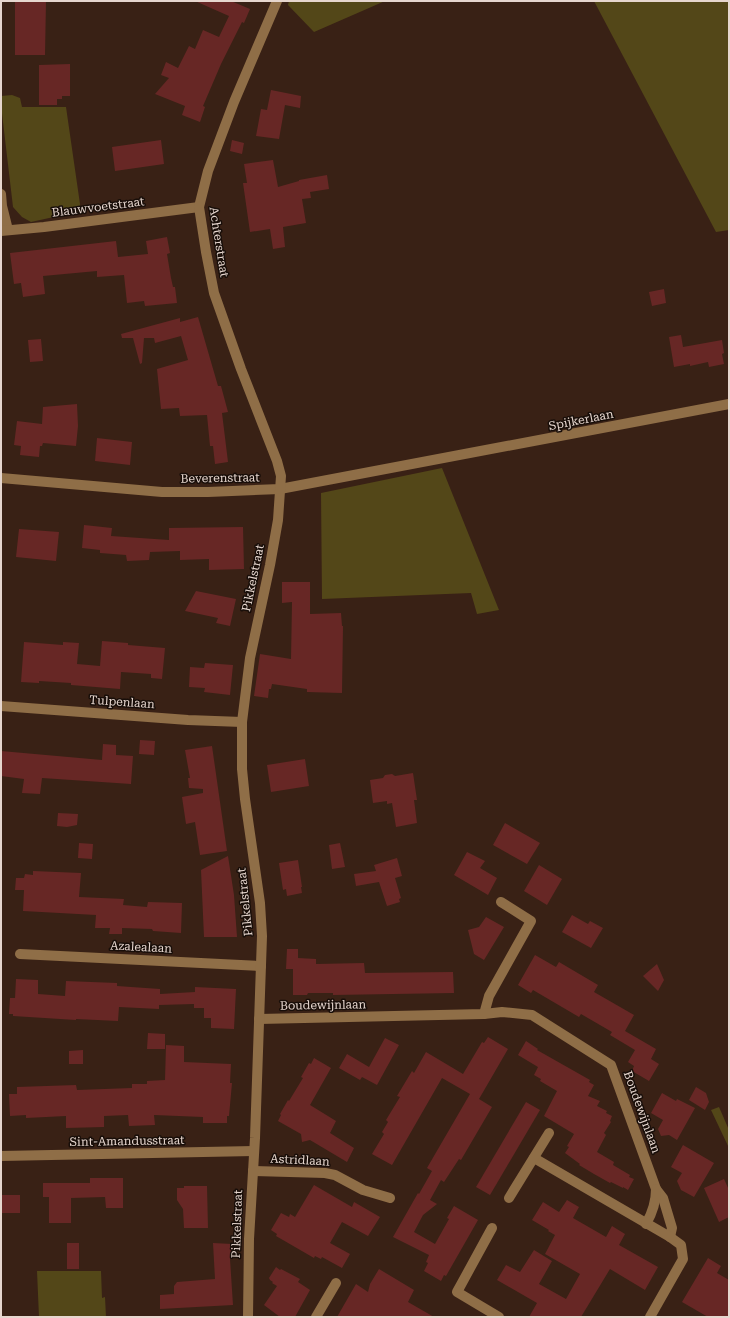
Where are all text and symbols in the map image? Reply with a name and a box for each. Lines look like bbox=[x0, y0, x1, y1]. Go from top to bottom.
street label: Blauwvoetstraat bbox=[51, 194, 146, 220]
street label: Achterstraat bbox=[207, 206, 232, 279]
street label: Spijkerlaan bbox=[547, 407, 615, 433]
street label: Beverenstraat bbox=[180, 470, 260, 486]
street label: Pikkelstraat bbox=[239, 543, 267, 613]
street label: Tulpenlaan bbox=[89, 693, 155, 711]
street label: Pikkelstraat bbox=[234, 867, 256, 937]
street label: Azalealaan bbox=[110, 938, 172, 956]
street label: Boudewijnlaan bbox=[280, 997, 367, 1013]
street label: Boudewijnlaan bbox=[621, 1069, 663, 1155]
street label: Sint-Amandusstraat bbox=[69, 1133, 185, 1149]
street label: Astridlaan bbox=[270, 1151, 330, 1169]
street label: Pikkelstraat bbox=[229, 1189, 245, 1258]

